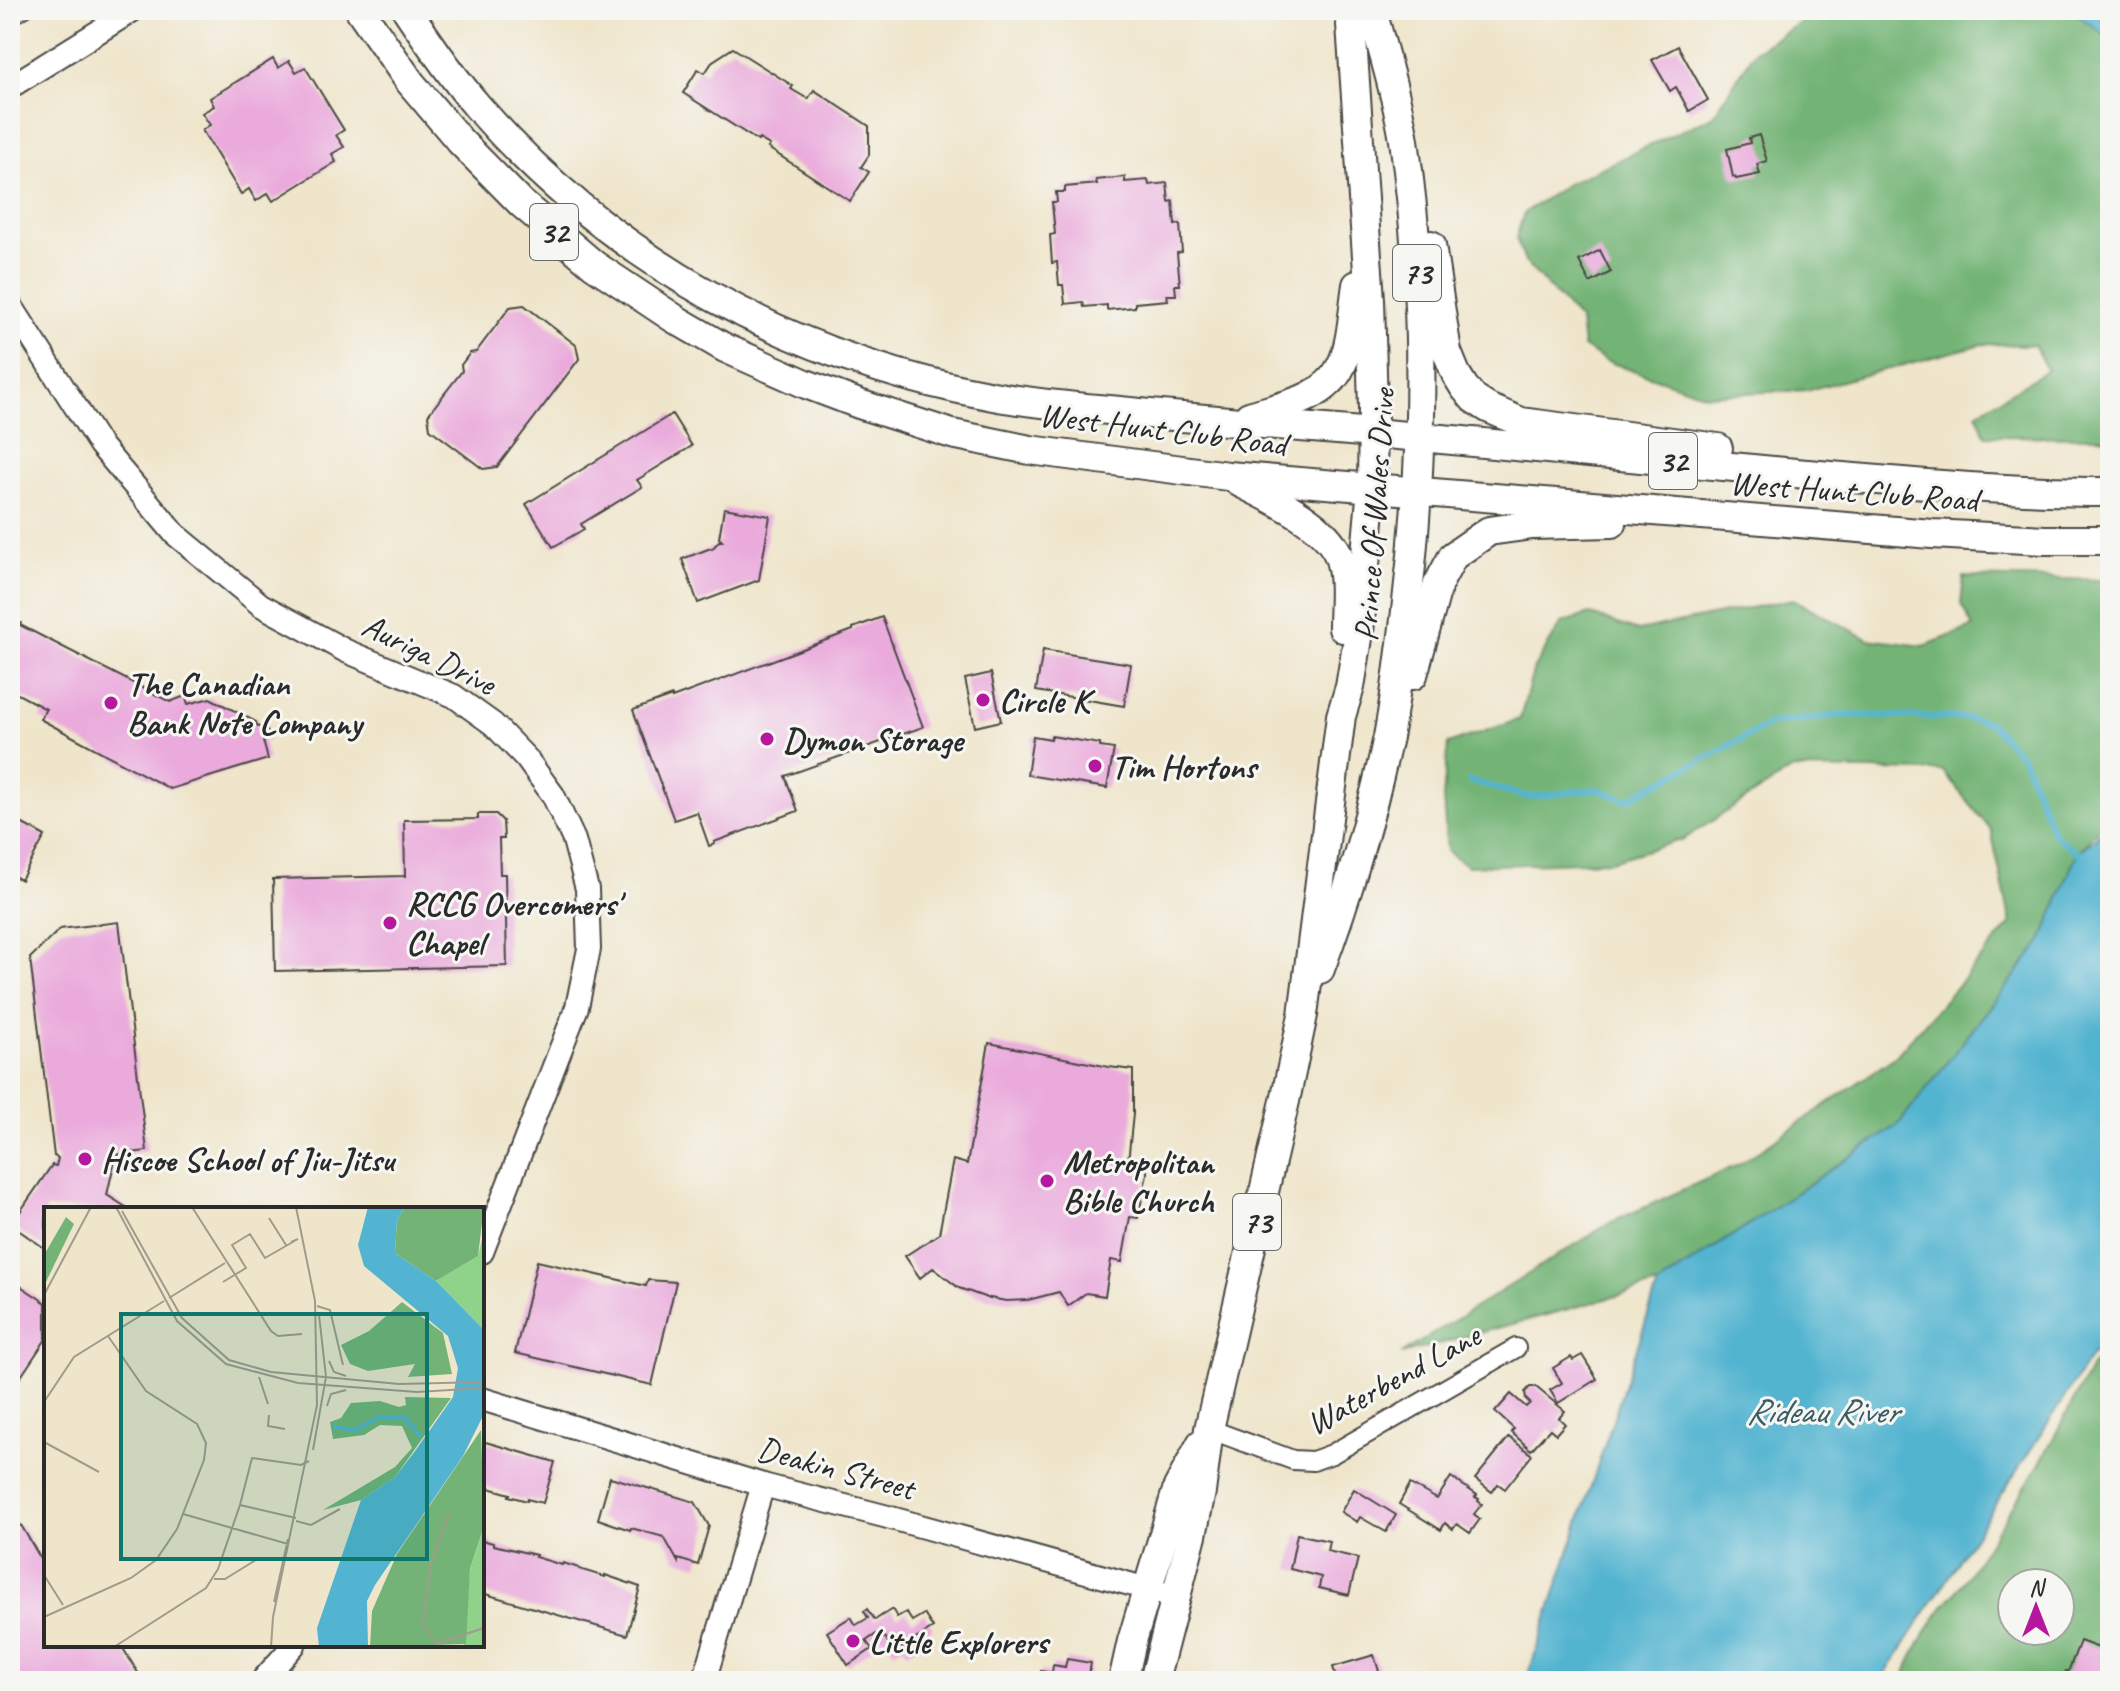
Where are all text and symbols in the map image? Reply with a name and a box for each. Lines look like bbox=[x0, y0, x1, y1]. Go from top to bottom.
road number: 32 bbox=[530, 204, 578, 260]
road number: 73 bbox=[1393, 245, 1441, 301]
street label: Prince Of Wales Drive bbox=[1344, 385, 1404, 643]
street label: West Hunt Club Road bbox=[1037, 393, 1293, 466]
road number: 32 bbox=[1649, 433, 1697, 489]
street label: West Hunt Club Road bbox=[1729, 461, 1984, 521]
street label: Auriga Drive bbox=[355, 603, 504, 706]
place label: The Canadian Bank Note Company bbox=[127, 662, 365, 744]
place label: Circle K bbox=[999, 679, 1096, 722]
marker: Circle K bbox=[974, 691, 992, 709]
marker: The Canadian Bank Note Company bbox=[102, 694, 120, 712]
place label: Dymon Storage bbox=[783, 718, 966, 761]
marker: Dymon Storage bbox=[758, 730, 776, 748]
place label: Tim Hortons bbox=[1111, 745, 1259, 788]
marker: Tim Hortons bbox=[1086, 757, 1104, 775]
place label: RCCG Overcomers' Chapel bbox=[406, 882, 627, 964]
marker: RCCG Overcomers' Chapel bbox=[381, 914, 399, 932]
place label: Hiscoe School of Jiu-Jitsu bbox=[101, 1138, 397, 1181]
place label: Metropolitan Bible Church bbox=[1063, 1140, 1216, 1222]
marker: Hiscoe School of Jiu-Jitsu bbox=[76, 1150, 94, 1168]
marker: Metropolitan Bible Church bbox=[1038, 1172, 1056, 1190]
road number: 73 bbox=[1233, 1194, 1281, 1250]
inset map bbox=[44, 1207, 484, 1647]
street label: Waterbend Lane bbox=[1298, 1313, 1489, 1444]
water label: Rideau River bbox=[1746, 1388, 1903, 1434]
street label: Deakin Street bbox=[753, 1426, 923, 1510]
north arrow bbox=[1996, 1567, 2076, 1647]
text: N bbox=[2029, 1574, 2046, 1602]
place label: Little Explorers bbox=[869, 1620, 1051, 1663]
marker: Little Explorers bbox=[844, 1632, 862, 1650]

